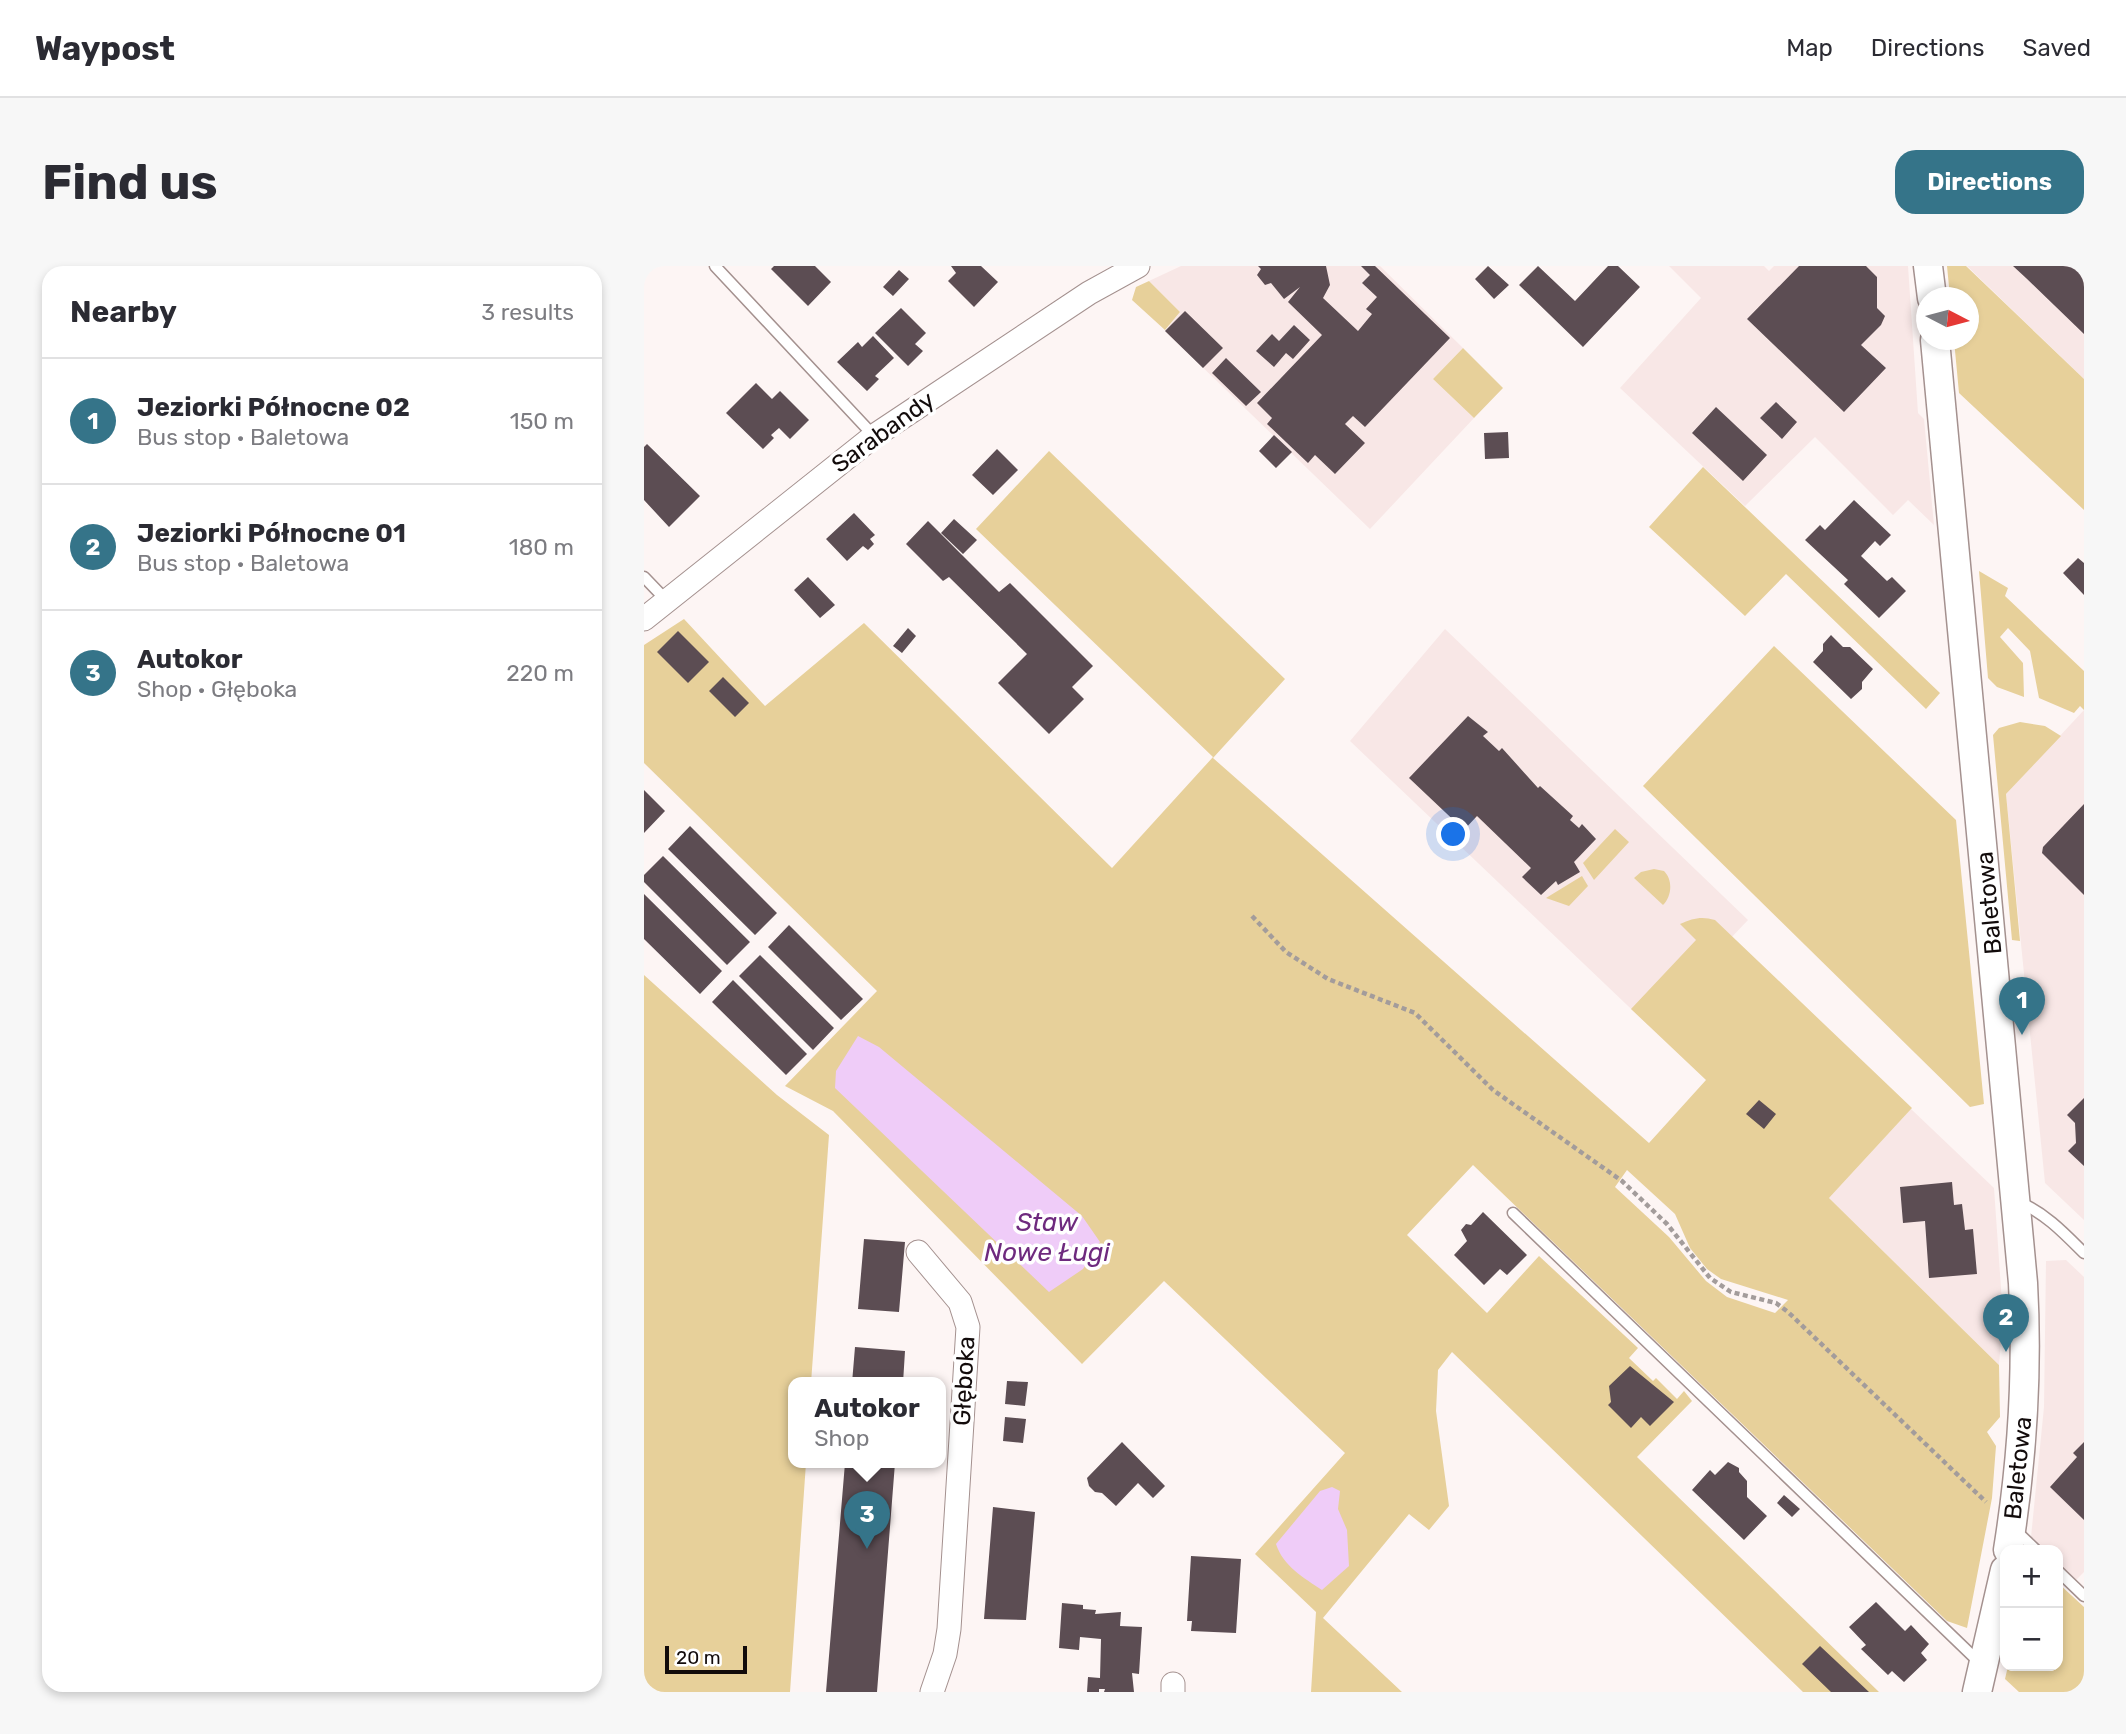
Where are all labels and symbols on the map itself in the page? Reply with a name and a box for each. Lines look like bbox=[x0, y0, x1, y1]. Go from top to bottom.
north arrow bbox=[1916, 287, 1979, 350]
street label: Sarabandy bbox=[826, 385, 940, 479]
your location bbox=[1436, 817, 1470, 851]
street label: Baletowa bbox=[1971, 850, 2007, 956]
pin: 1 bbox=[1999, 977, 2045, 1035]
water label: Staw Nowe Ługi bbox=[984, 1207, 1111, 1268]
pin: 2 bbox=[1983, 1294, 2029, 1352]
street label: Głęboka bbox=[948, 1335, 980, 1427]
street label: Baletowa bbox=[1999, 1415, 2037, 1521]
pin: 3 bbox=[844, 1491, 890, 1549]
scale bar bbox=[665, 1643, 747, 1675]

